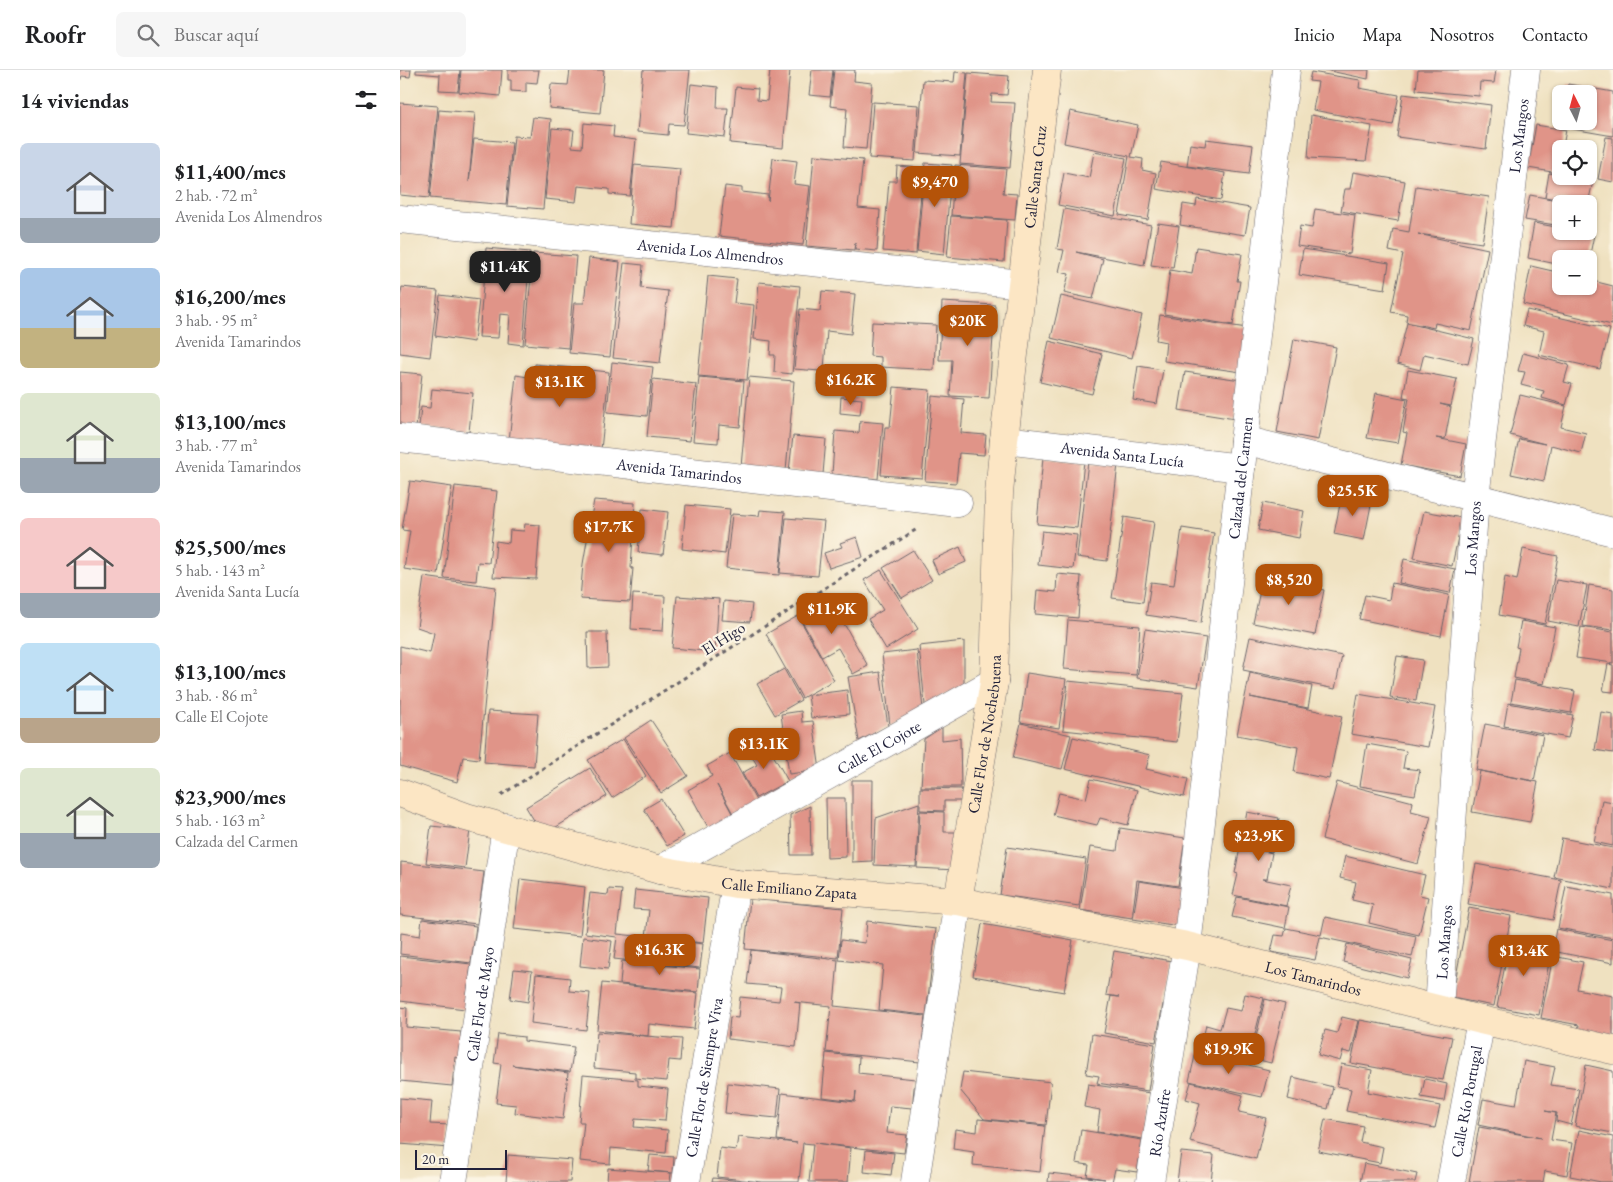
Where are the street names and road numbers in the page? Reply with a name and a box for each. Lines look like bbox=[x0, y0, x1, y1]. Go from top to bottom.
street label: Los Mangos bbox=[1504, 98, 1533, 174]
street label: Calle Santa Cruz bbox=[1019, 125, 1051, 229]
street label: Avenida Los Almendros bbox=[635, 234, 785, 270]
street label: Calzada del Carmen bbox=[1223, 415, 1258, 540]
street label: Avenida Santa Lucía bbox=[1058, 437, 1186, 472]
street label: Avenida Tamarindos bbox=[614, 453, 743, 489]
street label: Los Mangos bbox=[1460, 500, 1486, 576]
street label: El Higo bbox=[697, 617, 749, 660]
street label: Calle Flor de Nochebuena bbox=[963, 654, 1006, 815]
street label: Calle El Cojote bbox=[833, 715, 925, 779]
street label: Calle Emiliano Zapata bbox=[720, 872, 858, 904]
street label: Los Mangos bbox=[1431, 904, 1457, 980]
street label: Calle Flor de Mayo bbox=[461, 945, 499, 1063]
street label: Los Tamarindos bbox=[1263, 956, 1364, 1001]
street label: Calle Flor de Siempre Viva bbox=[680, 995, 728, 1159]
street label: Calle Río Portugal bbox=[1446, 1044, 1487, 1159]
street label: Río Azufre bbox=[1144, 1087, 1175, 1158]

